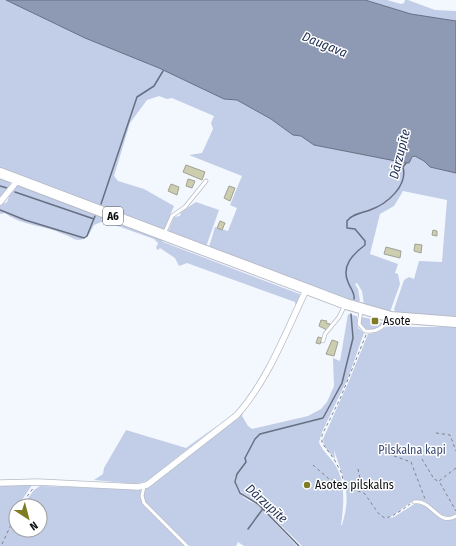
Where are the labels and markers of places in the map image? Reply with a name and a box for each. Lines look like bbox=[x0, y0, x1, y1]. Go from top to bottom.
place label: Asote bbox=[383, 314, 410, 328]
marker: Asote bbox=[370, 316, 380, 326]
place label: Asotes pilskalns bbox=[315, 478, 394, 492]
marker: Asotes pilskalns bbox=[302, 480, 312, 490]

